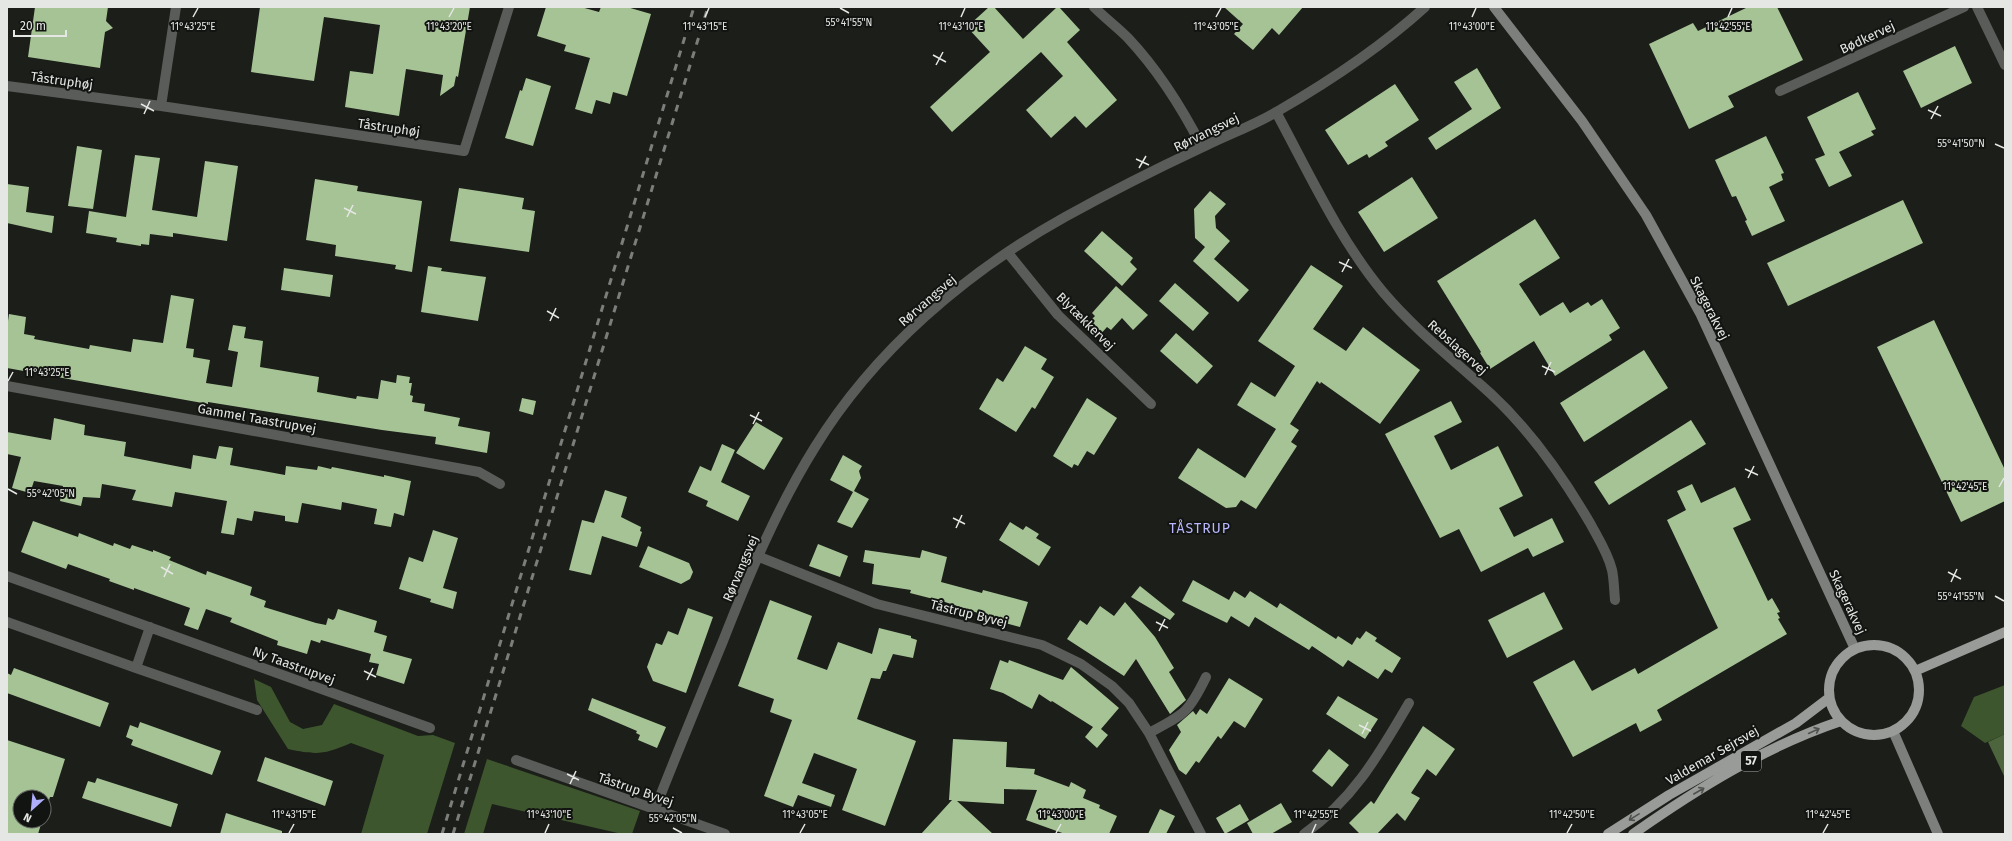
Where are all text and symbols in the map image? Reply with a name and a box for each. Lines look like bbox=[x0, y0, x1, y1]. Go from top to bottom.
scale bar bbox=[14, 12, 66, 38]
text: 55°41'55"N bbox=[826, 17, 872, 29]
street label: Bødkervej bbox=[1837, 18, 1897, 57]
text: 20 m bbox=[20, 19, 46, 33]
text: 11°43'25"E bbox=[170, 21, 216, 33]
text: 11°43'20"E bbox=[426, 21, 472, 33]
text: 11°43'15"E bbox=[683, 21, 727, 33]
text: 11°43'10"E bbox=[938, 21, 984, 33]
text: 11°43'05"E bbox=[1193, 21, 1239, 33]
text: 11°43'00"E bbox=[1449, 21, 1495, 33]
text: 11°42'55"E bbox=[1705, 21, 1751, 33]
street label: Tåstruphøj bbox=[30, 69, 94, 92]
street label: Rørvangsvej bbox=[1171, 110, 1241, 155]
street label: Tåstruphøj bbox=[357, 116, 421, 139]
text: 55°41'50"N bbox=[1937, 138, 1985, 150]
street label: Rørvangsvej bbox=[896, 272, 959, 329]
street label: Skagerakvej bbox=[1687, 274, 1732, 343]
street label: Blytækkervej bbox=[1053, 289, 1118, 354]
street label: Rebslagervej bbox=[1425, 317, 1491, 378]
text: 11°43'25"E bbox=[24, 367, 70, 379]
street label: Gammel Taastrupvej bbox=[197, 401, 317, 436]
text: 11°42'45"E bbox=[1943, 481, 1987, 493]
text: 55°42'05"N bbox=[27, 488, 75, 500]
district label: TÅSTRUP bbox=[1169, 519, 1231, 537]
street label: Rørvangsvej bbox=[720, 533, 761, 604]
street label: Skagerakvej bbox=[1826, 568, 1869, 637]
text: 55°41'55"N bbox=[1938, 591, 1984, 603]
street label: Tåstrup Byvej bbox=[929, 597, 1009, 630]
street label: Ny Taastrupvej bbox=[250, 644, 337, 687]
street label: Valdemar Sejrsvej bbox=[1663, 723, 1761, 788]
one-way arrow bbox=[1808, 727, 1820, 734]
road number: 57 bbox=[1741, 751, 1761, 771]
street label: Tåstrup Byvej bbox=[596, 770, 676, 809]
one-way arrow bbox=[1693, 786, 1705, 794]
north arrow bbox=[12, 789, 52, 829]
text: 11°43'15"E bbox=[272, 809, 316, 821]
text: 11°43'10"E bbox=[526, 809, 572, 821]
text: 11°43'05"E bbox=[782, 809, 828, 821]
text: 11°43'00"E bbox=[1038, 809, 1084, 821]
text: 11°42'55"E bbox=[1293, 809, 1339, 821]
text: 11°42'50"E bbox=[1549, 809, 1595, 821]
text: 11°42'45"E bbox=[1806, 809, 1850, 821]
text: N bbox=[21, 810, 34, 825]
text: 55°42'05"N bbox=[649, 813, 697, 825]
one-way arrow bbox=[1629, 813, 1640, 821]

